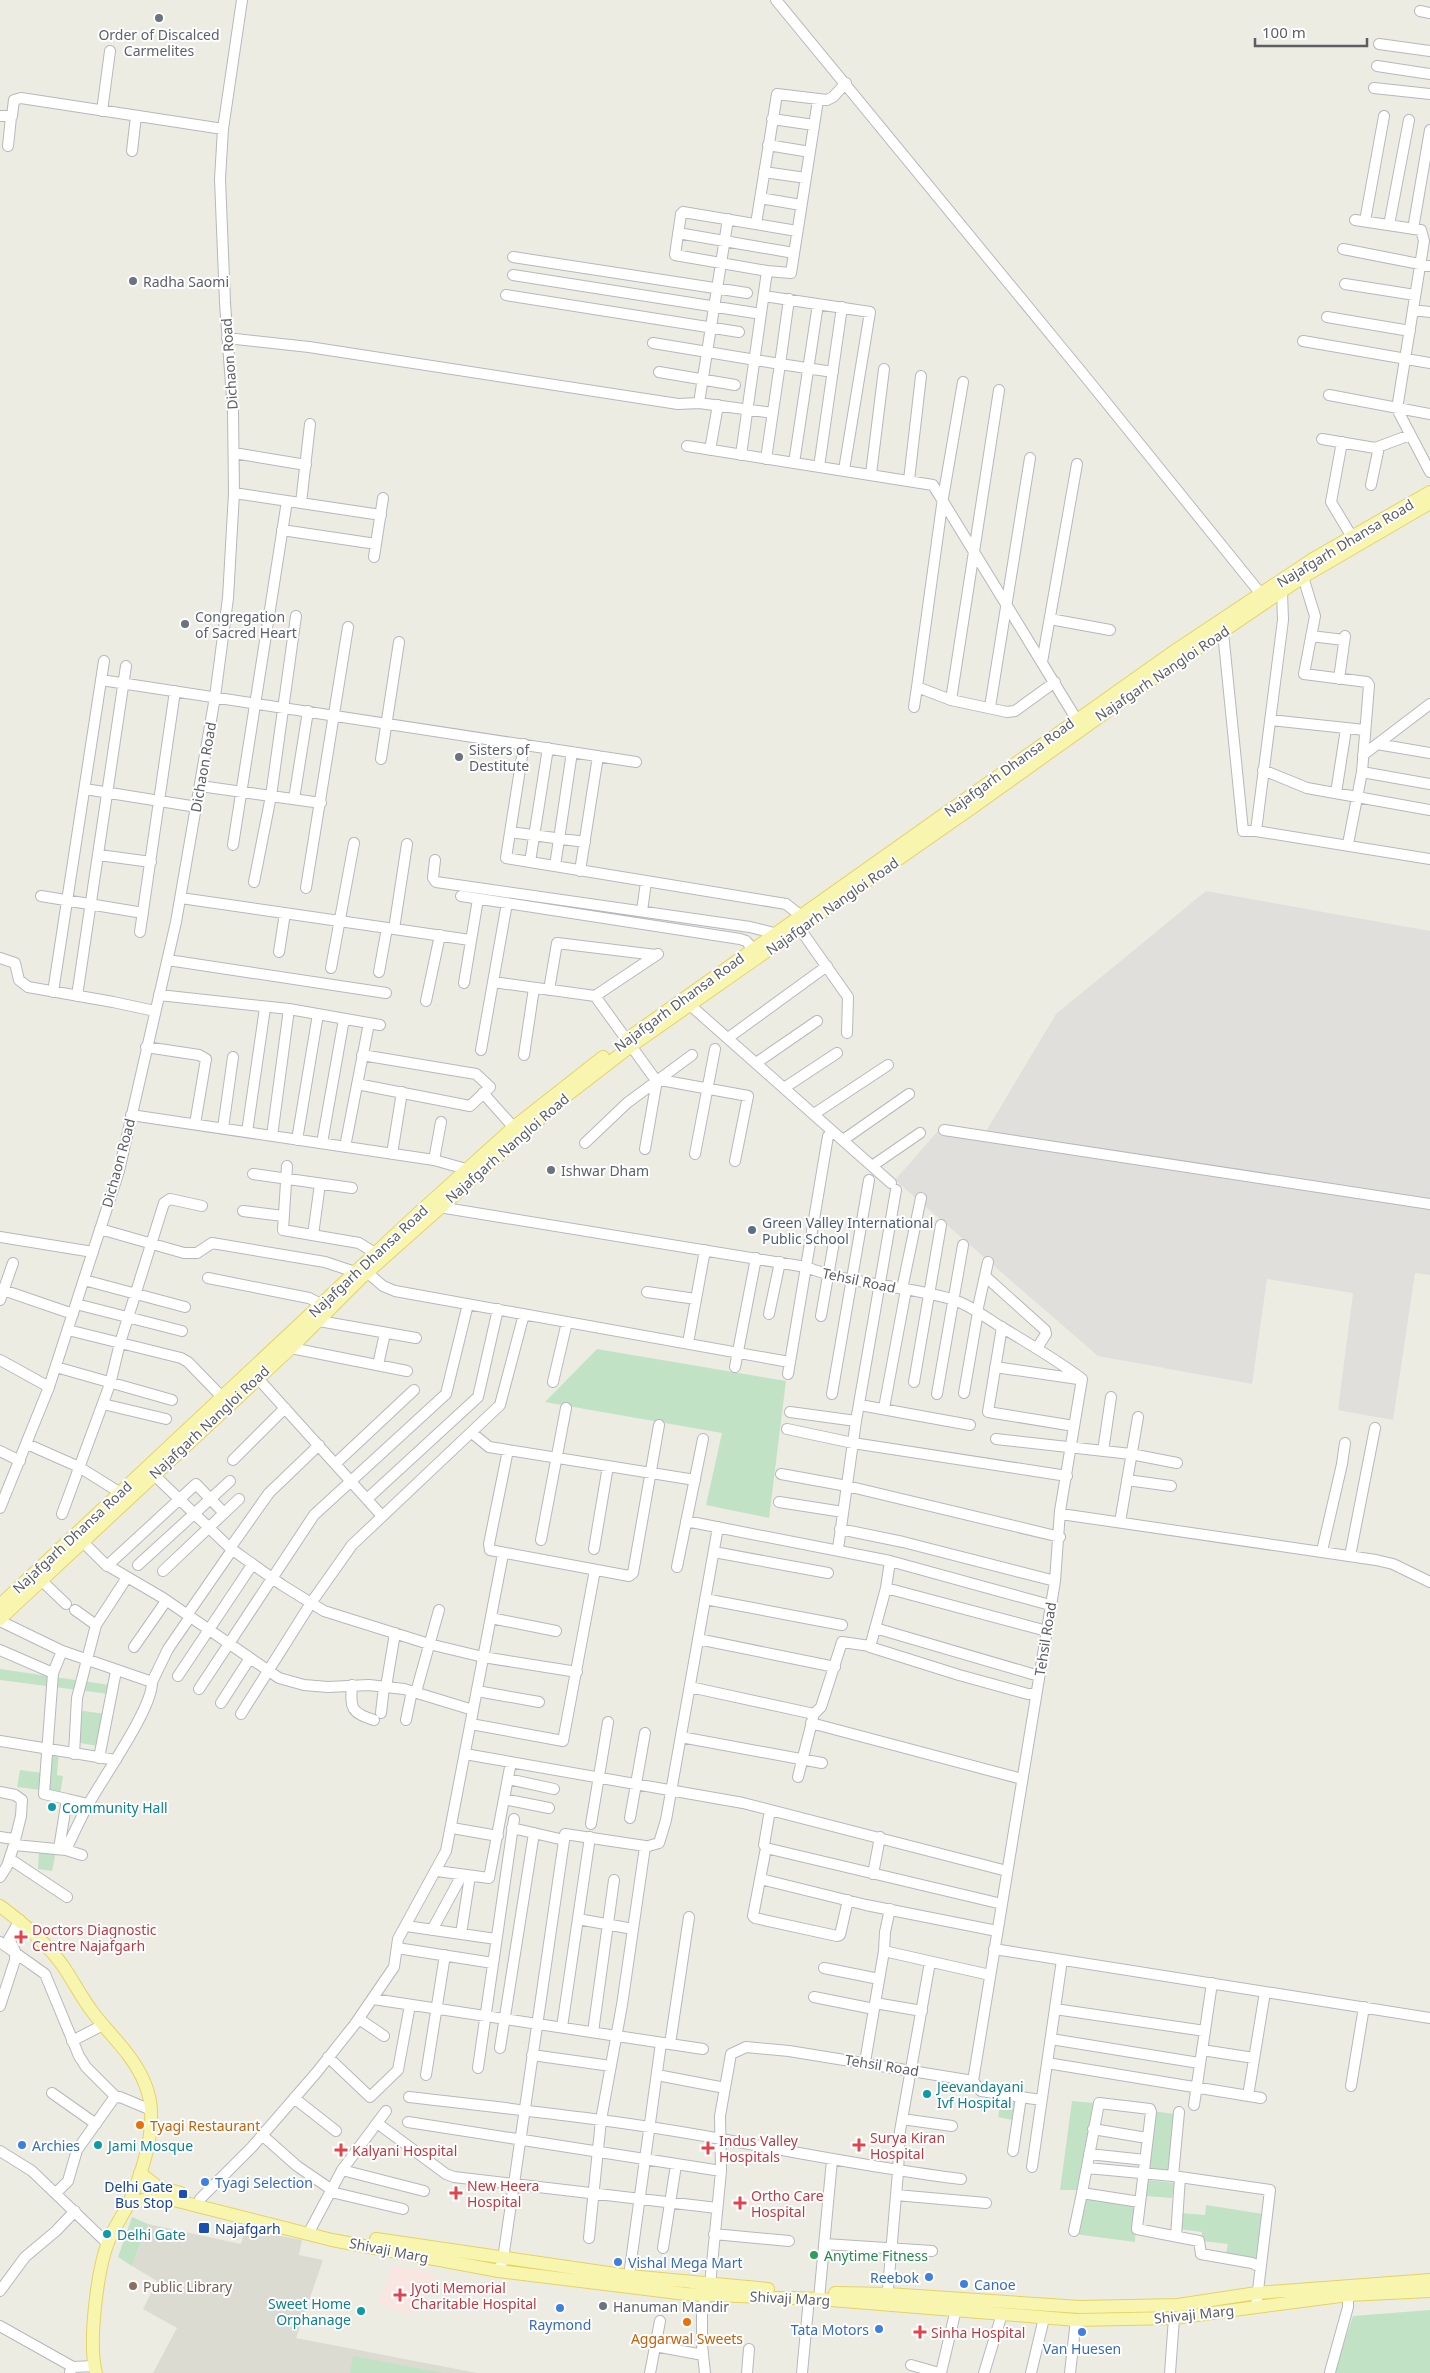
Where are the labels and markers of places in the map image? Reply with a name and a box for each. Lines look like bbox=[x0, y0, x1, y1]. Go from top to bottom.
marker: Order of Discalced Carmelites bbox=[153, 12, 165, 24]
place label: Order of Discalced Carmelites bbox=[98, 25, 220, 60]
place label: Radha Saomi bbox=[143, 272, 229, 291]
marker: Radha Saomi bbox=[127, 275, 139, 287]
place label: Congregation of Sacred Heart bbox=[195, 607, 297, 642]
marker: Congregation of Sacred Heart bbox=[179, 618, 191, 630]
place label: Sisters of Destitute bbox=[469, 740, 531, 775]
marker: Sisters of Destitute bbox=[453, 751, 465, 763]
place label: Ishwar Dham bbox=[561, 1161, 649, 1180]
marker: Ishwar Dham bbox=[545, 1164, 557, 1176]
place label: Green Valley International Public School bbox=[762, 1213, 933, 1248]
marker: Green Valley International Public School bbox=[746, 1224, 758, 1236]
place label: Community Hall bbox=[62, 1798, 168, 1817]
marker: Community Hall bbox=[46, 1801, 58, 1813]
place label: Doctors Diagnostic Centre Najafgarh bbox=[32, 1920, 157, 1955]
marker: Doctors Diagnostic Centre Najafgarh bbox=[14, 1930, 28, 1944]
place label: Jeevandayani Ivf Hospital bbox=[935, 2077, 1024, 2112]
marker: Jeevandayani Ivf Hospital bbox=[921, 2088, 933, 2100]
place label: Tyagi Restaurant bbox=[150, 2116, 260, 2135]
marker: Tyagi Restaurant bbox=[134, 2119, 146, 2131]
place label: Surya Kiran Hospital bbox=[870, 2128, 945, 2163]
place label: Indus Valley Hospitals bbox=[719, 2131, 799, 2166]
place label: Archies bbox=[32, 2136, 80, 2155]
place label: Jami Mosque bbox=[106, 2136, 193, 2155]
marker: Surya Kiran Hospital bbox=[852, 2138, 866, 2152]
marker: Archies bbox=[16, 2139, 28, 2151]
marker: Jami Mosque bbox=[92, 2139, 104, 2151]
place label: Kalyani Hospital bbox=[352, 2141, 457, 2160]
marker: Indus Valley Hospitals bbox=[701, 2141, 715, 2155]
marker: Kalyani Hospital bbox=[334, 2143, 348, 2157]
place label: Tyagi Selection bbox=[215, 2173, 313, 2192]
marker: Tyagi Selection bbox=[199, 2176, 211, 2188]
place label: New Heera Hospital bbox=[467, 2176, 539, 2211]
place label: Delhi Gate Bus Stop bbox=[104, 2177, 173, 2212]
marker: New Heera Hospital bbox=[449, 2186, 463, 2200]
place label: Ortho Care Hospital bbox=[751, 2186, 824, 2221]
marker: Delhi Gate Bus Stop bbox=[177, 2188, 189, 2200]
marker: Ortho Care Hospital bbox=[733, 2196, 747, 2210]
place label: Najafgarh bbox=[215, 2219, 281, 2238]
marker: Najafgarh bbox=[197, 2221, 211, 2235]
place label: Delhi Gate bbox=[117, 2225, 186, 2244]
marker: Delhi Gate bbox=[101, 2228, 113, 2240]
place label: Anytime Fitness bbox=[824, 2246, 928, 2265]
marker: Anytime Fitness bbox=[808, 2249, 820, 2261]
place label: Vishal Mega Mart bbox=[628, 2253, 743, 2272]
marker: Vishal Mega Mart bbox=[612, 2256, 624, 2268]
place label: Reebok bbox=[870, 2268, 920, 2287]
marker: Reebok bbox=[923, 2271, 935, 2283]
place label: Canoe bbox=[974, 2275, 1016, 2294]
place label: Public Library bbox=[143, 2277, 233, 2296]
place label: Jyoti Memorial Charitable Hospital bbox=[409, 2278, 537, 2313]
marker: Canoe bbox=[958, 2278, 970, 2290]
marker: Public Library bbox=[127, 2280, 139, 2292]
marker: Jyoti Memorial Charitable Hospital bbox=[393, 2288, 407, 2302]
place label: Sweet Home Orphanage bbox=[268, 2294, 351, 2329]
place label: Hanuman Mandir bbox=[613, 2297, 729, 2316]
marker: Hanuman Mandir bbox=[597, 2300, 609, 2312]
marker: Raymond bbox=[554, 2302, 566, 2314]
marker: Sweet Home Orphanage bbox=[355, 2305, 367, 2317]
place label: Raymond bbox=[529, 2315, 591, 2334]
marker: Aggarwal Sweets bbox=[681, 2316, 693, 2328]
place label: Tata Motors bbox=[791, 2320, 869, 2339]
marker: Tata Motors bbox=[873, 2323, 885, 2335]
place label: Sinha Hospital bbox=[931, 2323, 1025, 2342]
marker: Sinha Hospital bbox=[913, 2325, 927, 2339]
marker: Van Huesen bbox=[1076, 2326, 1088, 2338]
place label: Aggarwal Sweets bbox=[631, 2329, 743, 2348]
place label: Van Huesen bbox=[1043, 2339, 1121, 2358]

